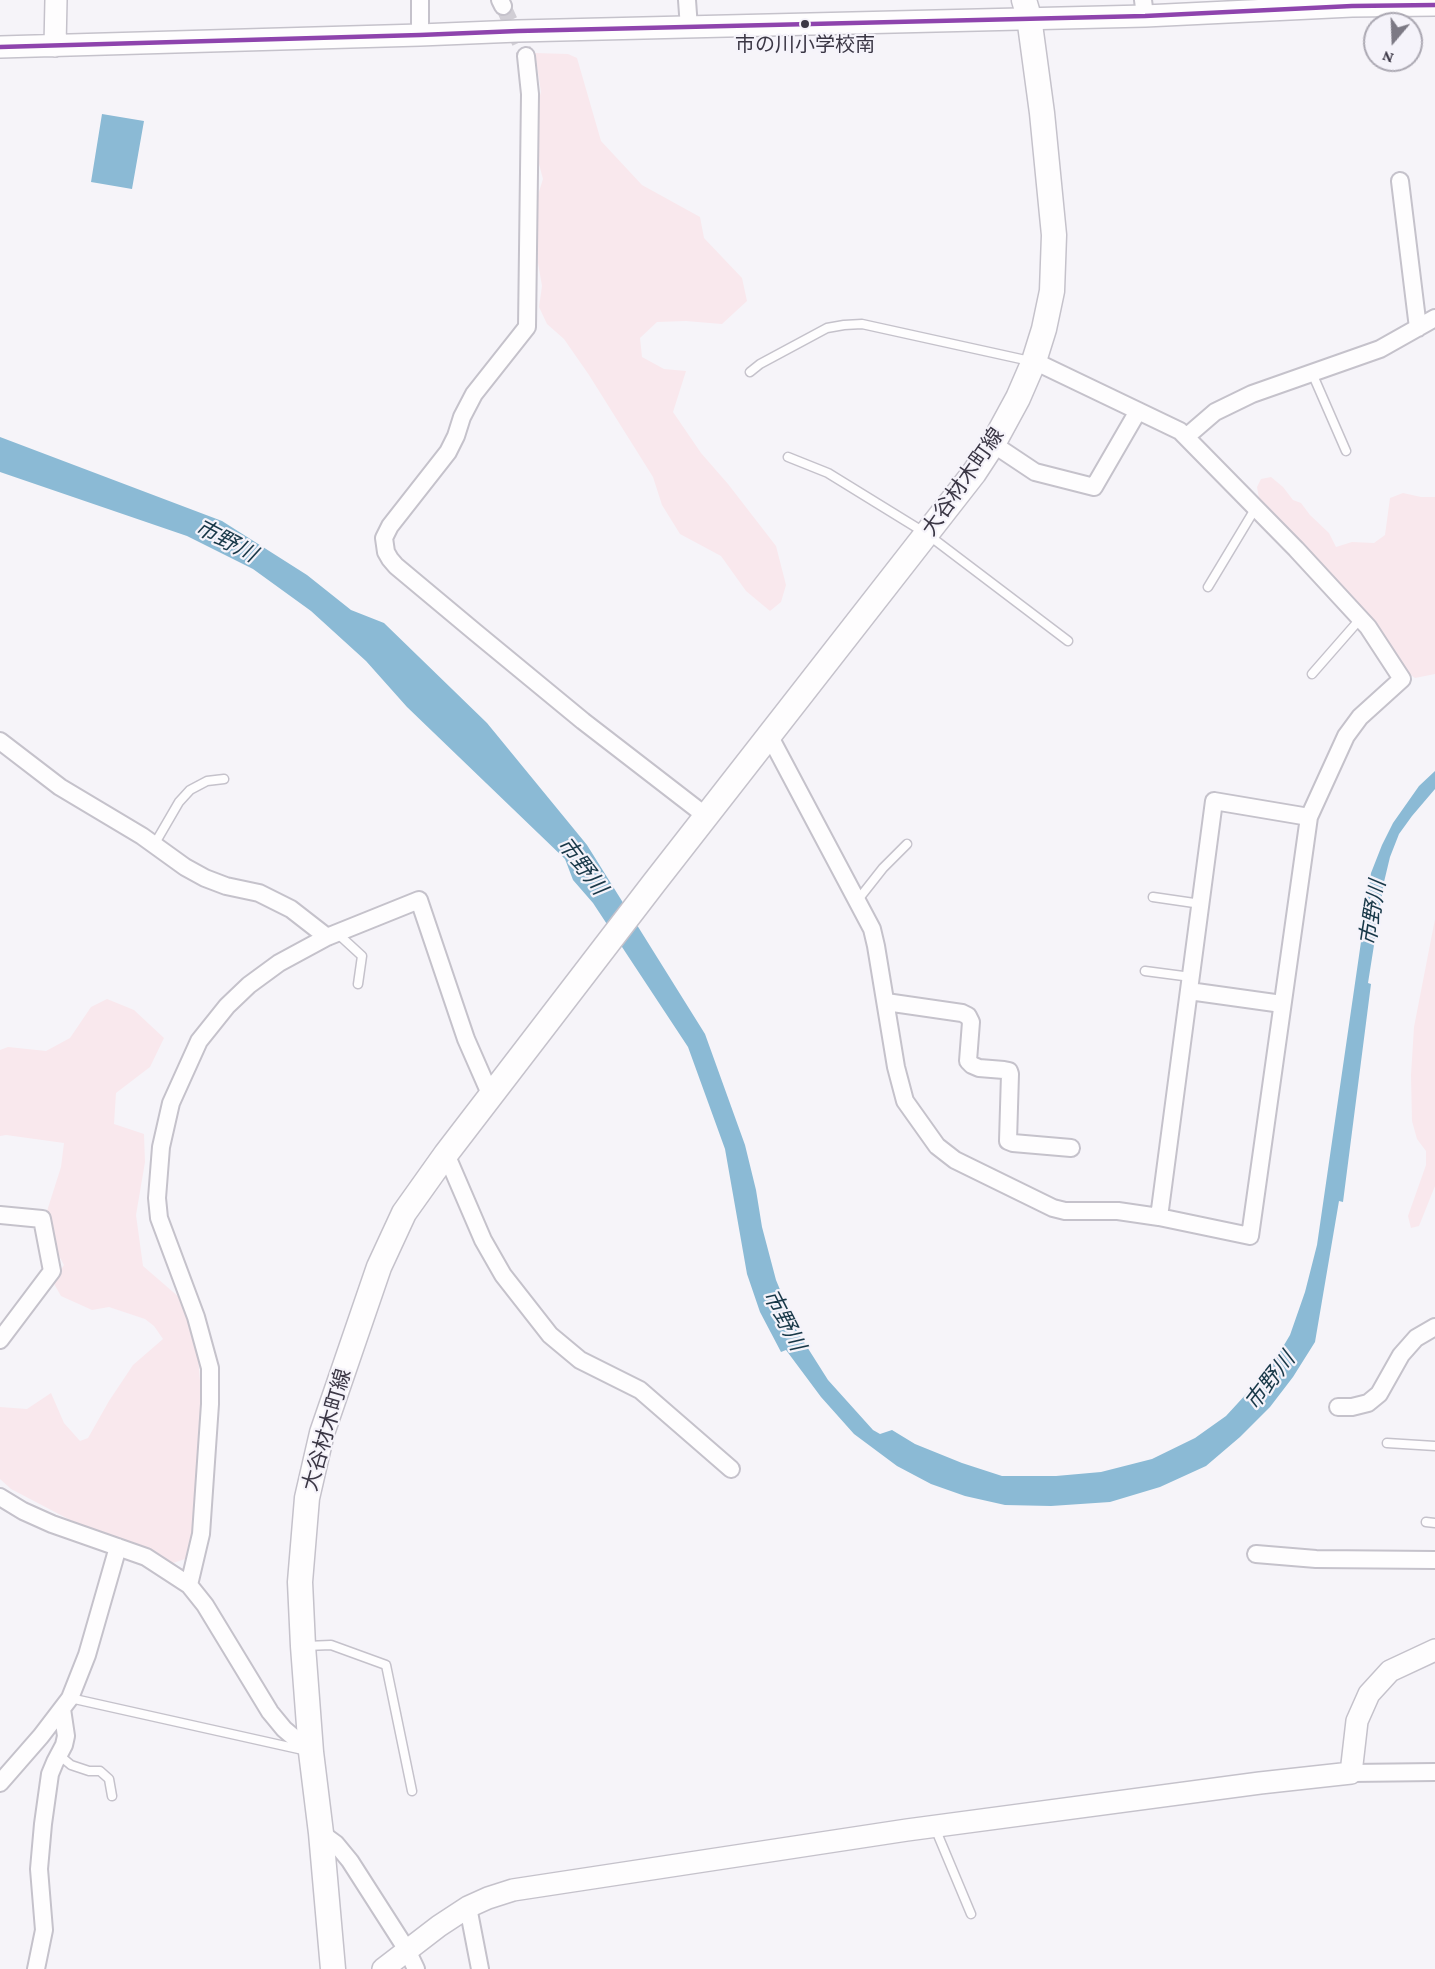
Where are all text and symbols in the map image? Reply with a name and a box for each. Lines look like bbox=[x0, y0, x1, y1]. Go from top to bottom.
north arrow bbox=[1363, 12, 1423, 72]
marker: 市の川小学校南 bbox=[799, 18, 811, 30]
place label: 市の川小学校南 bbox=[735, 33, 875, 57]
text: N bbox=[1380, 48, 1396, 67]
street label: 大谷材木町線 bbox=[917, 423, 1009, 541]
water label: 市野川 bbox=[191, 514, 261, 568]
water label: 市野川 bbox=[552, 832, 612, 900]
water label: 市野川 bbox=[1355, 878, 1391, 948]
water label: 市野川 bbox=[757, 1285, 811, 1355]
water label: 市野川 bbox=[1239, 1347, 1301, 1415]
street label: 大谷材木町線 bbox=[298, 1366, 356, 1494]

